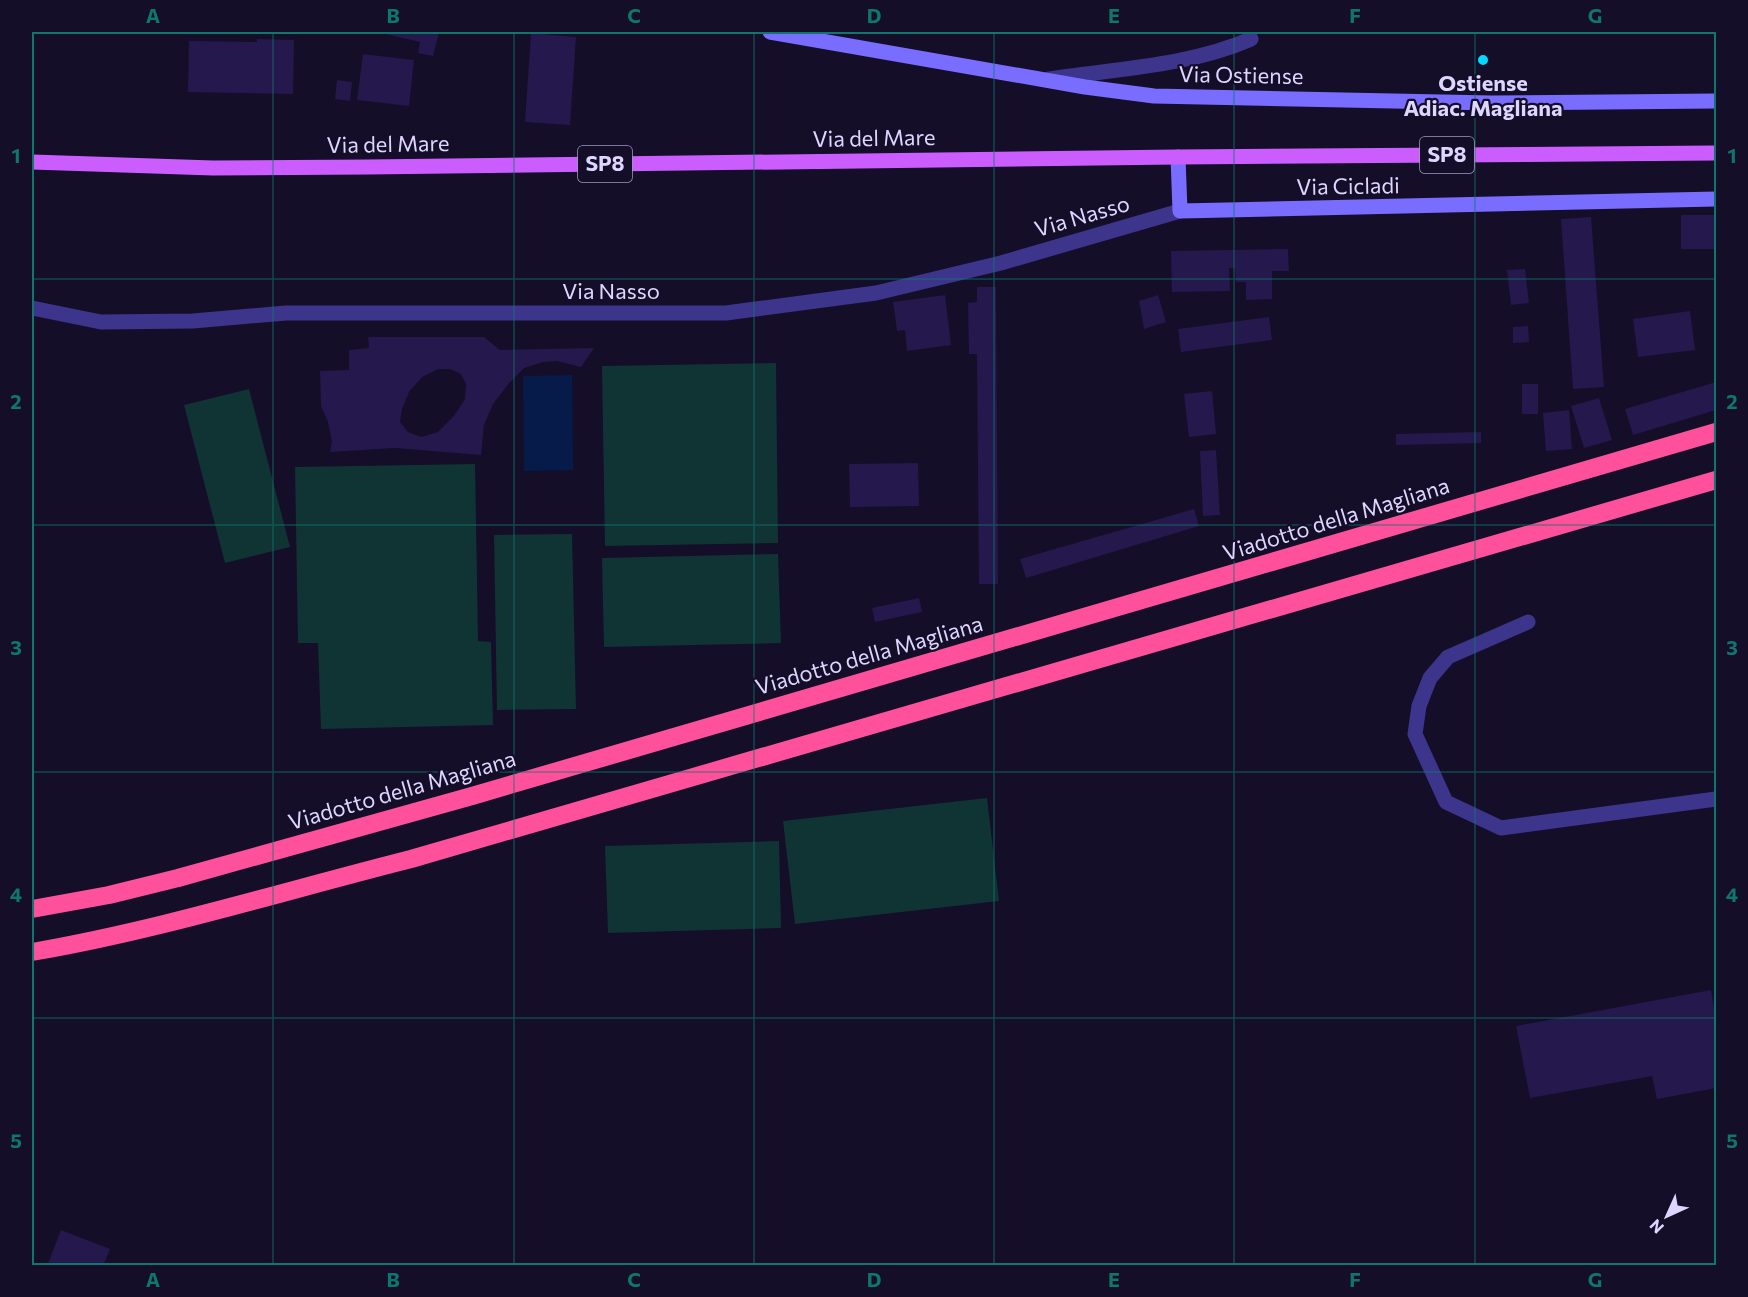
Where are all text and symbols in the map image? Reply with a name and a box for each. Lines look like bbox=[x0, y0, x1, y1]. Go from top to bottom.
text: A bbox=[146, 3, 160, 27]
text: B bbox=[386, 3, 400, 27]
text: C bbox=[627, 3, 641, 27]
text: D bbox=[867, 3, 881, 27]
text: E bbox=[1108, 3, 1120, 27]
text: F bbox=[1349, 3, 1361, 27]
text: G bbox=[1588, 3, 1602, 27]
marker: Ostiense Adiac. Magliana bbox=[1476, 53, 1490, 67]
street label: Via Ostiense bbox=[1178, 60, 1304, 89]
place label: Ostiense Adiac. Magliana bbox=[1403, 69, 1563, 121]
street label: Via del Mare bbox=[812, 123, 936, 152]
street label: Via del Mare bbox=[326, 129, 450, 158]
road number: SP8 bbox=[1420, 137, 1474, 173]
text: 1 bbox=[11, 143, 21, 167]
text: 1 bbox=[1727, 143, 1737, 167]
road number: SP8 bbox=[578, 146, 632, 182]
street label: Via Cicladi bbox=[1296, 171, 1400, 200]
street label: Via Nasso bbox=[1031, 189, 1133, 242]
street label: Via Nasso bbox=[562, 277, 660, 304]
text: 2 bbox=[10, 389, 22, 413]
text: 2 bbox=[1726, 389, 1738, 413]
street label: Viadotto della Magliana bbox=[1219, 471, 1452, 566]
street label: Viadotto della Magliana bbox=[752, 609, 986, 700]
text: 3 bbox=[10, 635, 22, 659]
text: 3 bbox=[1726, 635, 1738, 659]
street label: Viadotto della Magliana bbox=[285, 744, 519, 835]
text: 4 bbox=[10, 882, 22, 906]
text: 4 bbox=[1726, 882, 1738, 906]
text: 5 bbox=[10, 1128, 22, 1152]
text: 5 bbox=[1726, 1128, 1738, 1152]
north arrow bbox=[1637, 1186, 1697, 1246]
text: N bbox=[1645, 1216, 1667, 1238]
text: A bbox=[146, 1267, 160, 1291]
text: B bbox=[386, 1267, 400, 1291]
text: C bbox=[627, 1267, 641, 1291]
text: D bbox=[867, 1267, 881, 1291]
text: E bbox=[1108, 1267, 1120, 1291]
text: F bbox=[1349, 1267, 1361, 1291]
text: G bbox=[1588, 1267, 1602, 1291]

